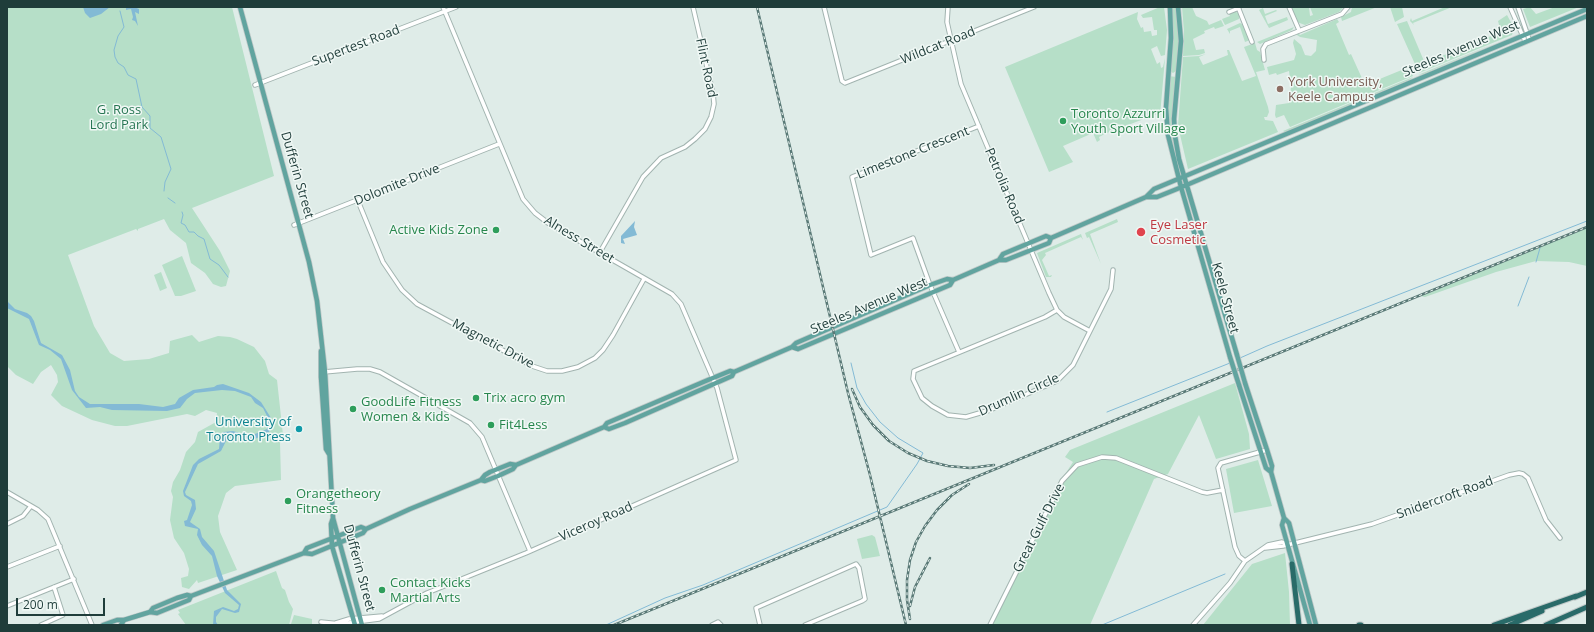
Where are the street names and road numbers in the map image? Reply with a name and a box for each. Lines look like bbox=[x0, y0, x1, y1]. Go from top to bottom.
street label: Steeles Avenue West bbox=[1400, 17, 1522, 81]
street label: Supertest Road bbox=[310, 22, 402, 70]
street label: Wildcat Road bbox=[898, 24, 978, 68]
street label: Flint Road bbox=[692, 37, 720, 99]
street label: Limestone Crescent bbox=[855, 123, 971, 183]
street label: Dufferin Street bbox=[277, 130, 317, 220]
street label: Petrolia Road bbox=[981, 146, 1027, 226]
street label: Dolomite Drive bbox=[352, 161, 442, 209]
street label: Alness Street bbox=[541, 213, 617, 267]
street label: Keele Street bbox=[1208, 261, 1242, 335]
street label: Steeles Avenue West bbox=[808, 274, 930, 338]
street label: Magnetic Drive bbox=[449, 316, 537, 372]
street label: Drumlin Circle bbox=[976, 370, 1062, 420]
street label: Snidercroft Road bbox=[1395, 473, 1495, 523]
street label: Great Gulf Drive bbox=[1010, 481, 1068, 575]
street label: Viceroy Road bbox=[557, 499, 635, 545]
street label: Dufferin Street bbox=[340, 523, 378, 613]

